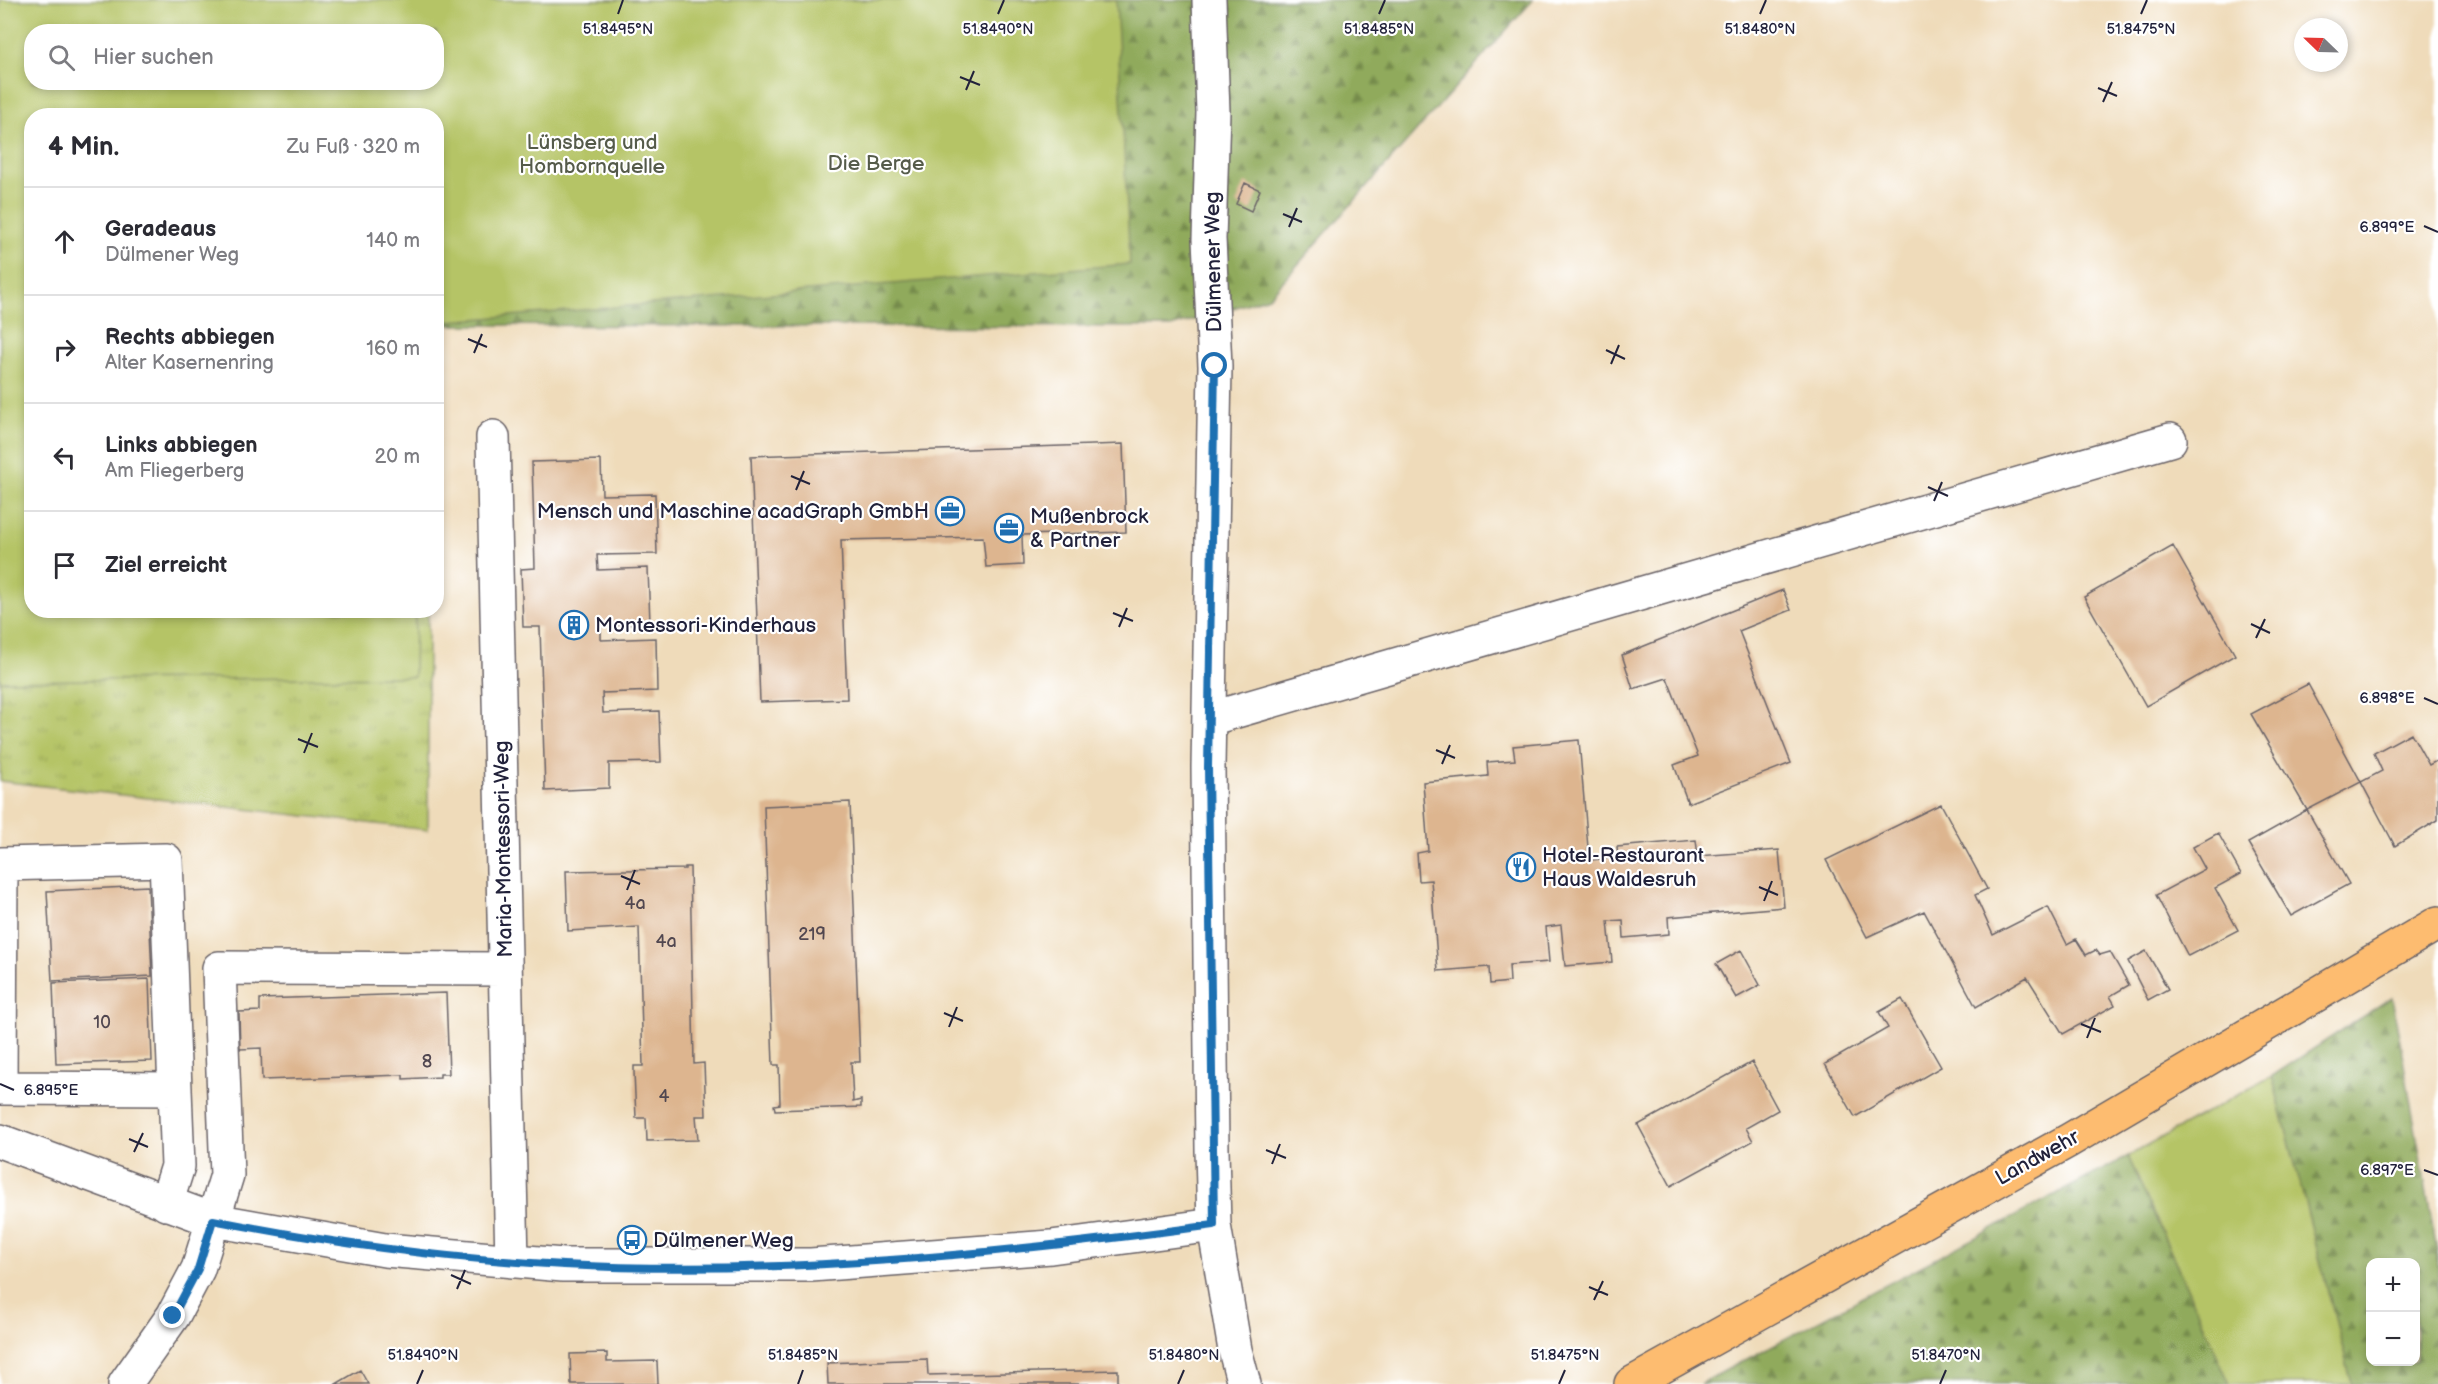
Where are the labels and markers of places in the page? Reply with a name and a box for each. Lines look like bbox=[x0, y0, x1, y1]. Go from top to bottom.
office icon: Mensch und Maschine acadGraph GmbH bbox=[934, 495, 966, 527]
place label: Mensch und Maschine acadGraph GmbH bbox=[537, 499, 929, 524]
place label: Mußenbrock & Partner bbox=[1030, 504, 1149, 553]
office icon: Mußenbrock & Partner bbox=[993, 512, 1025, 544]
building icon: Montessori-Kinderhaus bbox=[558, 609, 590, 641]
place label: Montessori-Kinderhaus bbox=[595, 613, 816, 638]
place label: Hotel-Restaurant Haus Waldesruh bbox=[1542, 843, 1705, 892]
restaurant icon: Hotel-Restaurant Haus Waldesruh bbox=[1505, 851, 1537, 883]
bus stop icon: Dülmener Weg bbox=[616, 1224, 648, 1256]
place label: Dülmener Weg bbox=[653, 1228, 794, 1253]

